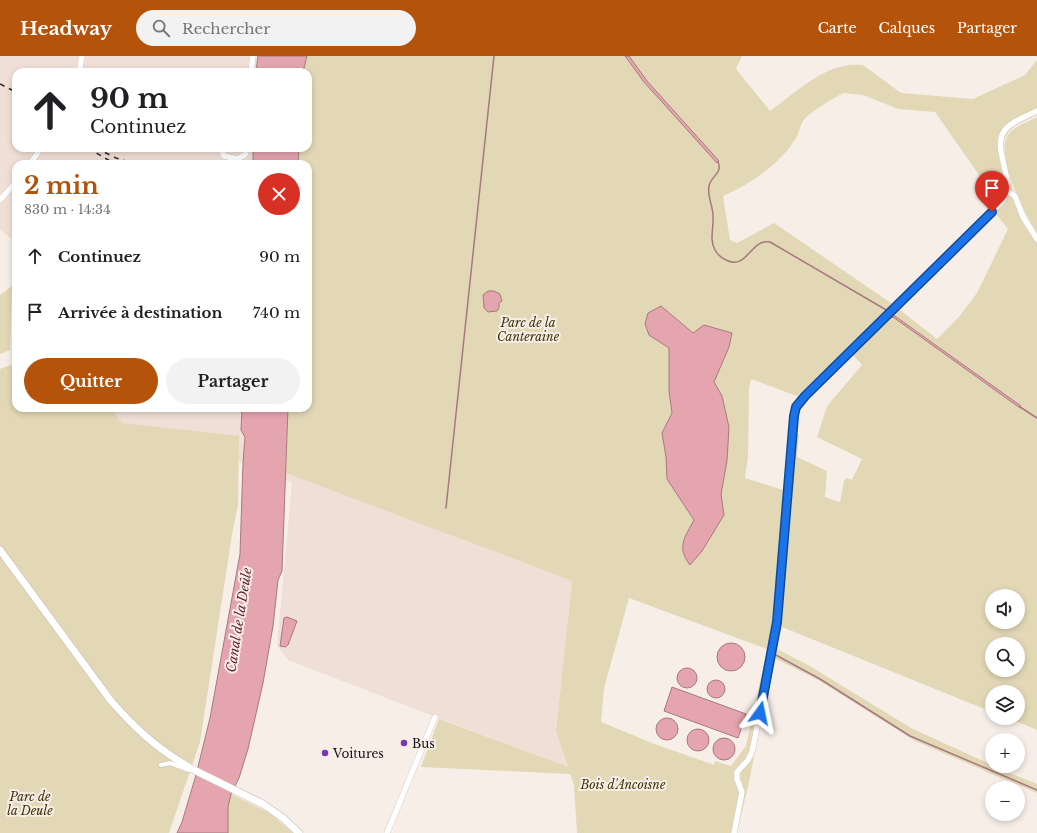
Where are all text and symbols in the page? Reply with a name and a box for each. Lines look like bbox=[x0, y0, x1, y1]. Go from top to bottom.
search box bbox=[136, 10, 416, 46]
text: Headway bbox=[20, 17, 112, 40]
icon: search bbox=[150, 17, 172, 39]
text: Rechercher bbox=[182, 19, 270, 38]
text: Carte bbox=[818, 19, 857, 37]
text: Calques bbox=[879, 19, 935, 37]
text: Partager bbox=[957, 19, 1017, 37]
text: 90 m bbox=[90, 81, 168, 116]
icon: ahead bbox=[24, 84, 76, 136]
text: Continuez bbox=[90, 116, 186, 138]
text: 2 min bbox=[24, 171, 99, 200]
pin bbox=[975, 171, 1009, 212]
button: close bbox=[258, 173, 300, 215]
icon: arrive bbox=[981, 177, 1003, 199]
text: 830 m · 14:34 bbox=[24, 201, 111, 218]
icon: ahead bbox=[24, 245, 46, 267]
text: Continuez bbox=[58, 247, 141, 266]
text: 90 m bbox=[259, 247, 300, 266]
icon: arrive bbox=[24, 301, 46, 323]
text: Arrivée à destination bbox=[58, 303, 222, 322]
text: 740 m bbox=[253, 303, 300, 322]
park label: Parc de la Canteraine bbox=[497, 315, 560, 344]
button: Quitter bbox=[24, 358, 158, 404]
button: Partager bbox=[166, 358, 300, 404]
water label: Canal de la Deûle bbox=[222, 566, 256, 674]
map controls bbox=[985, 589, 1025, 821]
button: sound bbox=[985, 589, 1025, 629]
button: search bbox=[985, 637, 1025, 677]
button: layers bbox=[985, 685, 1025, 725]
position arrow bbox=[739, 692, 781, 734]
button: + bbox=[985, 733, 1025, 773]
place label: Bus bbox=[412, 736, 435, 751]
marker: Bus bbox=[399, 738, 409, 748]
place label: Voitures bbox=[332, 746, 384, 761]
marker: Voitures bbox=[320, 748, 330, 758]
park label: Bois d'Ancoisne bbox=[580, 777, 666, 792]
button: − bbox=[985, 781, 1025, 821]
park label: Parc de la Deule bbox=[7, 789, 53, 818]

